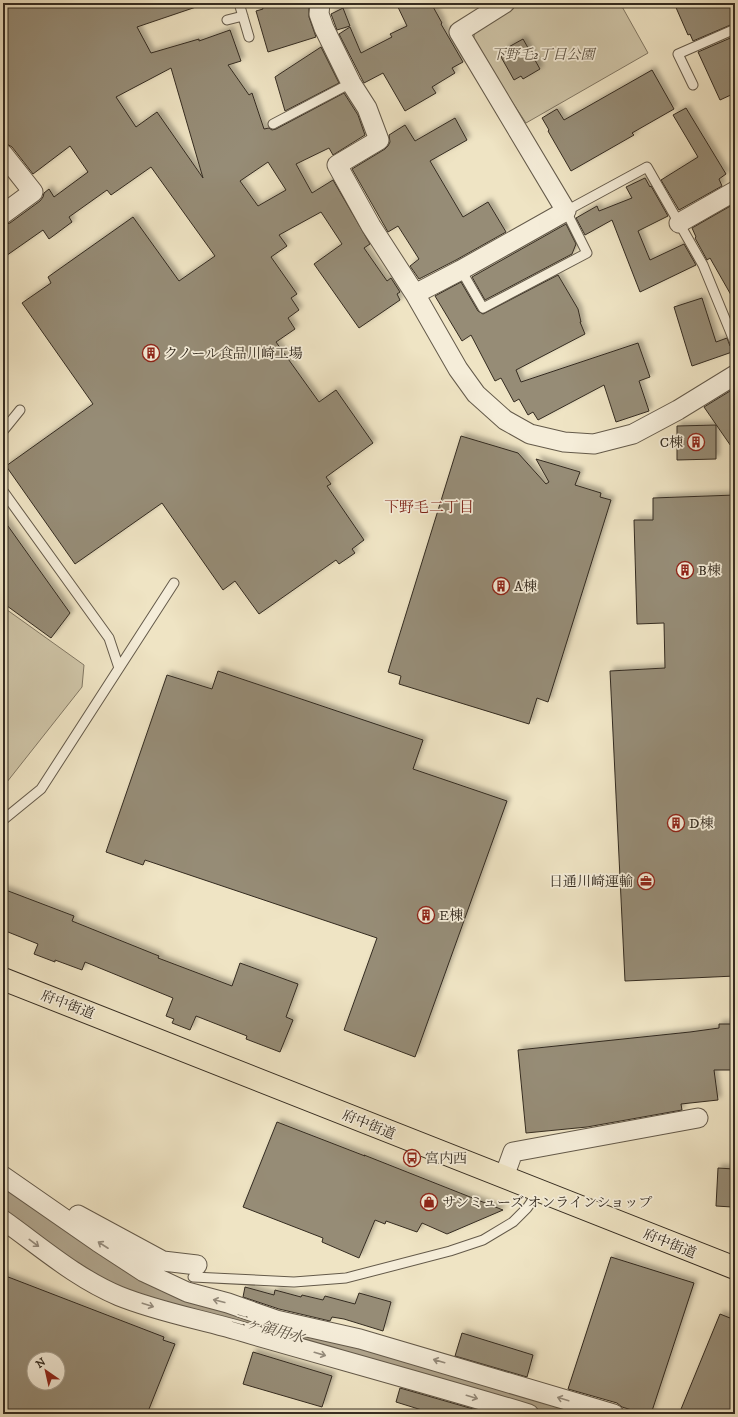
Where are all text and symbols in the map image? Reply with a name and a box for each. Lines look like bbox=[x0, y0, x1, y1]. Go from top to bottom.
park label: 下野毛2丁目公園 bbox=[491, 46, 597, 64]
building icon: クノール食品川崎工場 bbox=[141, 343, 161, 363]
place label: クノール食品川崎工場 bbox=[164, 345, 303, 363]
building icon: C棟 bbox=[686, 432, 706, 452]
place label: C棟 bbox=[660, 434, 683, 452]
district label: 下野毛二丁目 bbox=[384, 498, 474, 517]
building icon: B棟 bbox=[675, 560, 695, 580]
place label: B棟 bbox=[698, 562, 721, 580]
building icon: A棟 bbox=[491, 576, 511, 596]
place label: A棟 bbox=[514, 578, 537, 596]
building icon: D棟 bbox=[666, 813, 686, 833]
place label: D棟 bbox=[689, 815, 713, 833]
office icon: 日通川崎運輸 bbox=[636, 871, 656, 891]
place label: 日通川崎運輸 bbox=[549, 873, 633, 891]
building icon: E棟 bbox=[416, 905, 436, 925]
place label: E棟 bbox=[439, 907, 463, 925]
street label: 府中街道 bbox=[38, 986, 97, 1023]
street label: 府中街道 bbox=[339, 1106, 398, 1144]
bus stop icon: 宮内西 bbox=[402, 1148, 422, 1168]
place label: 宮内西 bbox=[425, 1150, 467, 1168]
shop icon: サンミューズ オンラインショップ bbox=[419, 1192, 439, 1212]
place label: サンミューズ オンラインショップ bbox=[442, 1194, 652, 1212]
street label: 府中街道 bbox=[640, 1225, 699, 1263]
one-way arrow bbox=[29, 1239, 40, 1248]
one-way arrow bbox=[98, 1241, 109, 1249]
one-way arrow bbox=[213, 1296, 226, 1304]
one-way arrow bbox=[141, 1302, 154, 1309]
water label: 二ヶ領用水 bbox=[229, 1309, 308, 1348]
north arrow bbox=[26, 1351, 66, 1391]
one-way arrow bbox=[313, 1351, 326, 1358]
text: N bbox=[33, 1355, 49, 1372]
one-way arrow bbox=[432, 1357, 445, 1364]
one-way arrow bbox=[465, 1394, 478, 1401]
one-way arrow bbox=[557, 1395, 570, 1402]

